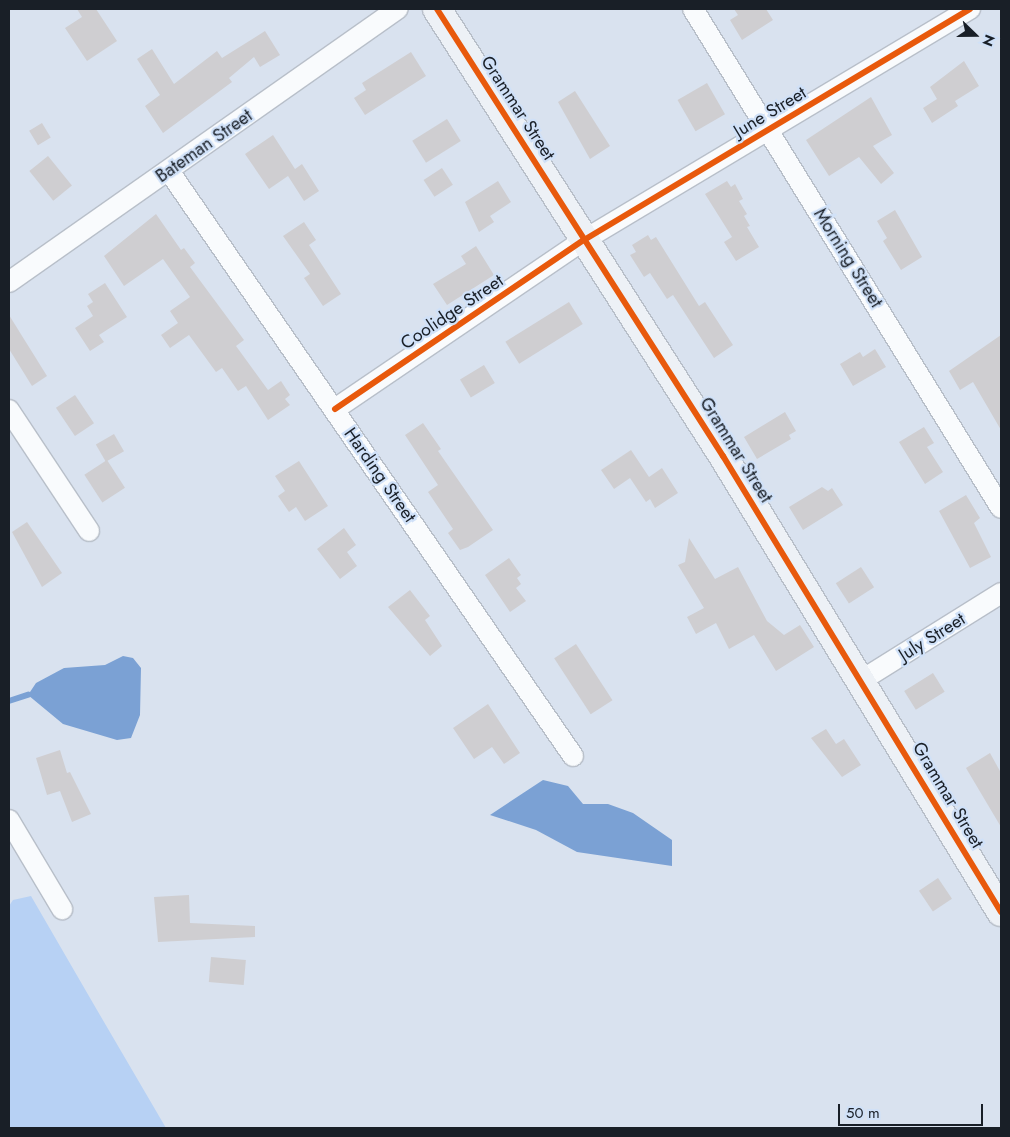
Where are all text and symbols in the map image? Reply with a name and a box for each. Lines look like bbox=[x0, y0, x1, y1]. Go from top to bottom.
north arrow bbox=[950, 10, 1000, 60]
text: N bbox=[978, 32, 1000, 50]
street label: Grammar Street bbox=[476, 52, 560, 164]
street label: June Street bbox=[730, 82, 810, 142]
street label: Bateman Street bbox=[152, 105, 256, 187]
street label: Morning Street bbox=[809, 204, 887, 312]
street label: Coolidge Street bbox=[397, 270, 507, 354]
street label: Grammar Street bbox=[695, 393, 777, 507]
street label: Harding Street bbox=[339, 423, 421, 527]
street label: July Street bbox=[895, 608, 969, 666]
street label: Grammar Street bbox=[908, 738, 988, 852]
scale bar bbox=[840, 1094, 985, 1126]
text: 50 m bbox=[846, 1102, 880, 1124]

